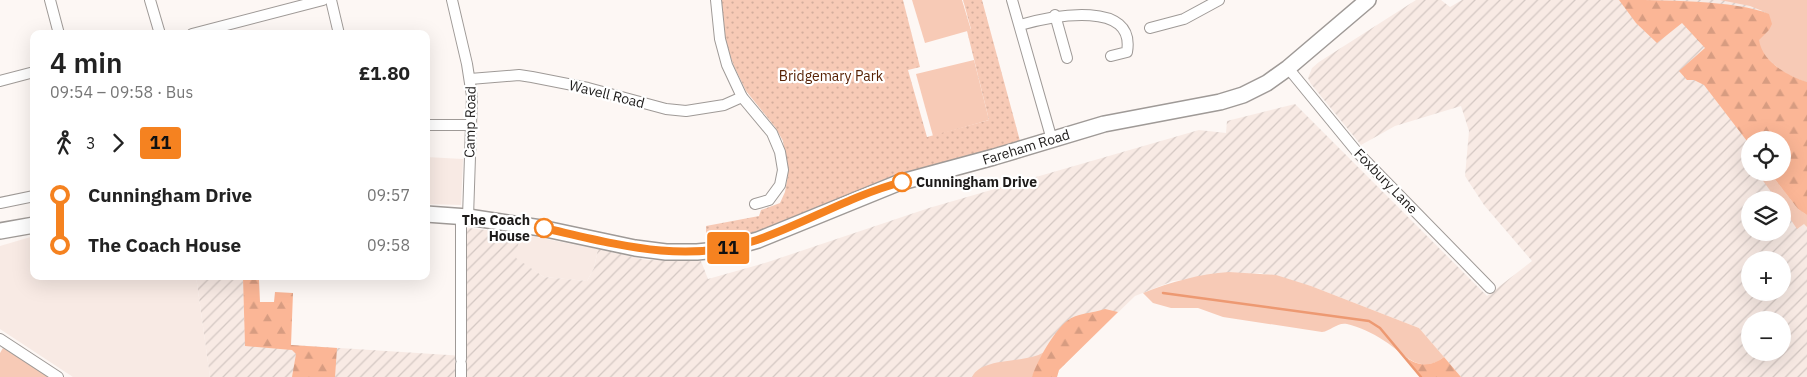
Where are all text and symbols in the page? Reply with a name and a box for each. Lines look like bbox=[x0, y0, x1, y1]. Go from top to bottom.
text: 4 min bbox=[50, 44, 122, 81]
text: £1.80 bbox=[359, 61, 410, 85]
park label: Bridgemary Park bbox=[779, 67, 884, 85]
street label: Wavell Road bbox=[567, 76, 647, 112]
text: 09:54 – 09:58 · Bus bbox=[50, 82, 193, 102]
street label: Camp Road bbox=[460, 86, 480, 158]
street label: Fareham Road bbox=[980, 125, 1072, 169]
icon: walk bbox=[50, 129, 78, 157]
icon: forward bbox=[104, 129, 132, 157]
text: 11 bbox=[150, 131, 171, 154]
map controls bbox=[1741, 131, 1791, 361]
button: locate bbox=[1741, 131, 1791, 181]
text: 3 bbox=[86, 133, 96, 153]
street label: Foxbury Lane bbox=[1350, 145, 1422, 218]
marker: Cunningham Drive bbox=[892, 172, 912, 192]
place label: Cunningham Drive bbox=[916, 173, 1037, 191]
text: Cunningham Drive bbox=[88, 183, 252, 207]
text: 09:57 bbox=[367, 185, 410, 205]
button: layers bbox=[1741, 191, 1791, 241]
place label: The Coach House bbox=[462, 211, 530, 245]
marker: The Coach House bbox=[534, 218, 554, 238]
line badge: 11 bbox=[706, 232, 750, 264]
text: The Coach House bbox=[88, 233, 241, 257]
text: 09:58 bbox=[367, 235, 410, 255]
text: 11 bbox=[717, 236, 739, 259]
button: + bbox=[1741, 251, 1791, 301]
button: − bbox=[1741, 311, 1791, 361]

